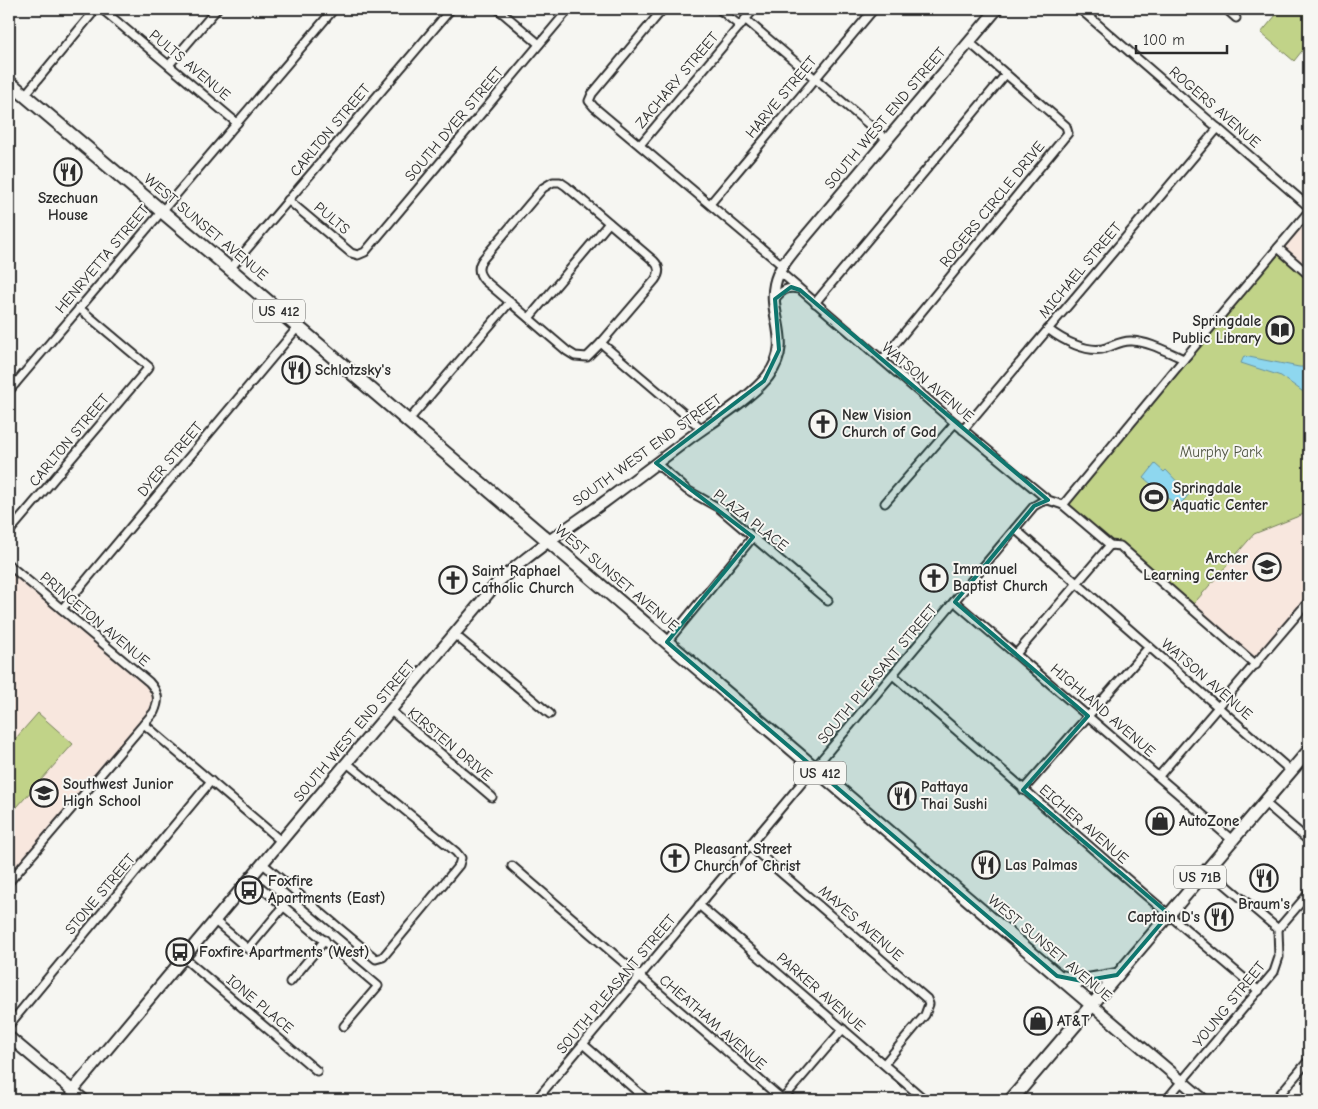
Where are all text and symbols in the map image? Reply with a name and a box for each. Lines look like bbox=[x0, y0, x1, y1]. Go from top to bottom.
scale bar bbox=[1136, 22, 1227, 54]
street label: PULTS AVENUE bbox=[146, 26, 234, 104]
street label: ZACHARY STREET bbox=[632, 28, 723, 132]
text: 100 m bbox=[1143, 31, 1185, 49]
street label: SOUTH WEST END STREET bbox=[820, 43, 950, 193]
street label: HARVE STREET bbox=[741, 52, 821, 142]
street label: ROGERS AVENUE bbox=[1166, 62, 1264, 152]
street label: SOUTH DYER STREET bbox=[401, 63, 507, 185]
street label: CARLTON STREET bbox=[286, 80, 374, 180]
street label: ROGERS CIRCLE DRIVE bbox=[936, 137, 1048, 271]
restaurant icon: Szechuan House bbox=[53, 157, 83, 187]
street label: WEST SUNSET AVENUE bbox=[140, 170, 272, 284]
place label: Szechuan House bbox=[38, 189, 98, 224]
street label: PULTS bbox=[310, 198, 354, 238]
street label: HENRYETTA STREET bbox=[51, 201, 153, 317]
street label: MICHAEL STREET bbox=[1035, 218, 1125, 321]
road number: US 412 bbox=[253, 300, 305, 322]
place label: Springdale Public Library bbox=[1172, 312, 1261, 347]
library icon: Springdale Public Library bbox=[1265, 315, 1295, 345]
street label: WATSON AVENUE bbox=[878, 338, 978, 426]
restaurant icon: Schlotzsky's bbox=[281, 355, 311, 385]
place label: Schlotzsky's bbox=[315, 361, 391, 379]
street label: CARLTON STREET bbox=[25, 390, 113, 490]
street label: SOUTH WEST END STREET bbox=[569, 390, 725, 510]
place label: New Vision Church of God bbox=[842, 406, 937, 441]
church icon: New Vision Church of God bbox=[808, 409, 838, 439]
street label: DYER STREET bbox=[134, 418, 207, 500]
park label: Murphy Park bbox=[1180, 443, 1263, 461]
place label: Springdale Aquatic Center bbox=[1173, 479, 1268, 514]
sports icon: Springdale Aquatic Center bbox=[1139, 482, 1169, 512]
street label: PLAZA PLACE bbox=[710, 485, 792, 555]
street label: WEST SUNSET AVENUE bbox=[551, 521, 683, 635]
place label: Archer Learning Center bbox=[1143, 549, 1248, 584]
school or university icon: Archer Learning Center bbox=[1252, 552, 1282, 582]
place label: Immanuel Baptist Church bbox=[953, 560, 1048, 595]
place label: Saint Raphael Catholic Church bbox=[472, 562, 574, 597]
church icon: Immanuel Baptist Church bbox=[919, 563, 949, 593]
church icon: Saint Raphael Catholic Church bbox=[438, 565, 468, 595]
street label: PRINCETON AVENUE bbox=[37, 568, 153, 670]
street label: SOUTH PLEASANT STREET bbox=[813, 601, 941, 747]
street label: WATSON AVENUE bbox=[1158, 635, 1256, 723]
street label: SOUTH WEST END STREET bbox=[289, 656, 419, 806]
street label: HIGHLAND AVENUE bbox=[1047, 660, 1159, 760]
street label: KIRSTEN DRIVE bbox=[404, 703, 496, 785]
road number: US 412 bbox=[794, 761, 846, 784]
place label: Southwest Junior High School bbox=[63, 775, 173, 810]
school or university icon: Southwest Junior High School bbox=[29, 778, 59, 808]
place label: Pattaya Thai Sushi bbox=[921, 778, 987, 813]
street label: EICHER AVENUE bbox=[1036, 780, 1132, 868]
restaurant icon: Pattaya Thai Sushi bbox=[887, 781, 917, 811]
shop icon: AutoZone bbox=[1145, 806, 1175, 836]
place label: AutoZone bbox=[1179, 812, 1239, 830]
place label: Pleasant Street Church of Christ bbox=[694, 840, 801, 875]
church icon: Pleasant Street Church of Christ bbox=[660, 843, 690, 873]
street label: STONE STREET bbox=[61, 850, 139, 938]
restaurant icon: Las Palmas bbox=[971, 850, 1001, 880]
place label: Las Palmas bbox=[1005, 856, 1077, 874]
restaurant icon: Braum's bbox=[1249, 863, 1279, 893]
road number: US 71B bbox=[1174, 866, 1226, 889]
place label: Foxfire Apartments (East) bbox=[268, 872, 385, 907]
bus stop icon: Foxfire Apartments (East) bbox=[234, 875, 264, 905]
street label: MAYES AVENUE bbox=[815, 881, 907, 965]
street label: WEST SUNSET AVENUE bbox=[984, 891, 1116, 1005]
place label: Braum's bbox=[1238, 895, 1290, 913]
restaurant icon: Captain D's bbox=[1204, 902, 1234, 932]
place label: Captain D's bbox=[1127, 908, 1200, 926]
street label: SOUTH PLEASANT STREET bbox=[552, 911, 680, 1057]
bus stop icon: Foxfire Apartments (West) bbox=[165, 937, 195, 967]
place label: Foxfire Apartments (West) bbox=[199, 943, 369, 961]
street label: PARKER AVENUE bbox=[773, 949, 869, 1035]
street label: YOUNG STREET bbox=[1189, 957, 1269, 1050]
street label: IONE PLACE bbox=[223, 971, 297, 1037]
street label: CHEATHAM AVENUE bbox=[656, 971, 770, 1073]
shop icon: AT&T bbox=[1023, 1006, 1053, 1036]
place label: AT&T bbox=[1057, 1012, 1089, 1030]

